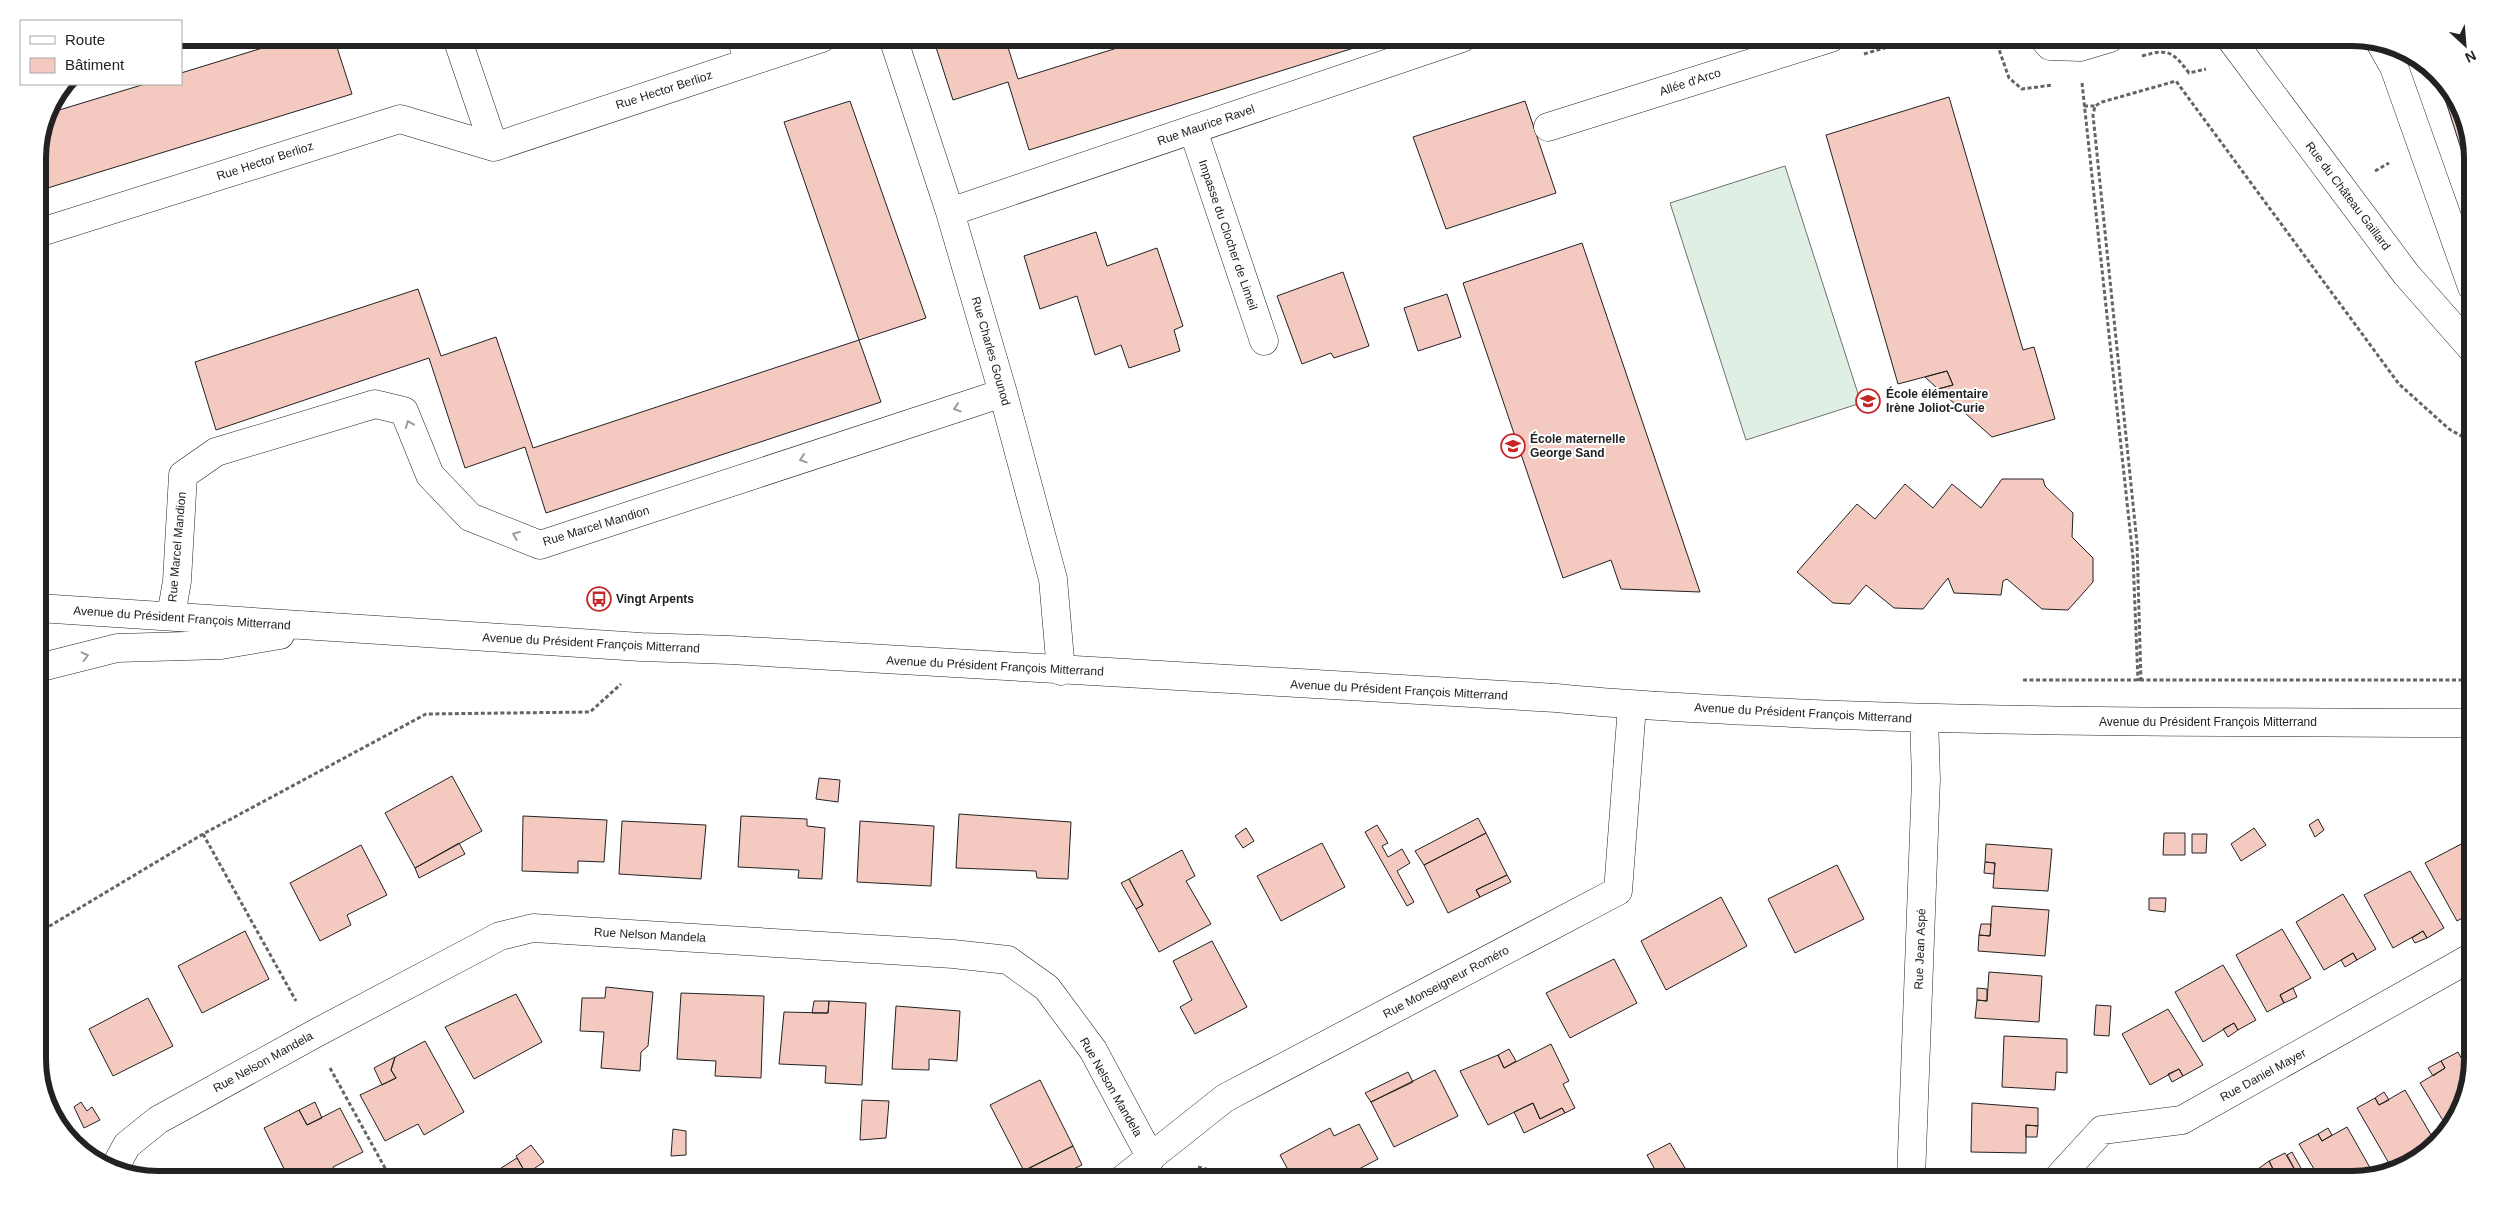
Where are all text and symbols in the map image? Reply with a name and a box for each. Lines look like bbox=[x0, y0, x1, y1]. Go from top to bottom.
legend bbox=[20, 20, 182, 85]
north arrow bbox=[2440, 20, 2490, 70]
text: Route bbox=[65, 31, 105, 48]
text: N bbox=[2463, 47, 2479, 66]
text: Bâtiment bbox=[65, 56, 125, 73]
street label: Allée d'Arco bbox=[1658, 65, 1723, 98]
street label: Rue Hector Berlioz bbox=[614, 68, 714, 112]
street label: Rue Maurice Ravel bbox=[1155, 102, 1257, 148]
street label: Rue Hector Berlioz bbox=[215, 139, 315, 183]
street label: Rue du Château Gaillard bbox=[2303, 139, 2393, 253]
street label: Impasse du Clocher de Limeil bbox=[1196, 158, 1260, 312]
street label: Rue Charles Gounod bbox=[969, 295, 1013, 407]
place label: École élémentaire Irène Joliot-Curie bbox=[1886, 386, 1988, 415]
school or university icon: École élémentaire Irène Joliot-Curie bbox=[1855, 388, 1881, 414]
one-way arrow bbox=[953, 403, 962, 413]
one-way arrow bbox=[405, 420, 416, 429]
place label: École maternelle George Sand bbox=[1530, 431, 1626, 460]
school or university icon: École maternelle George Sand bbox=[1500, 433, 1526, 459]
one-way arrow bbox=[799, 453, 807, 463]
street label: Rue Marcel Mandion bbox=[165, 491, 189, 603]
street label: Rue Marcel Mandion bbox=[541, 503, 651, 549]
one-way arrow bbox=[512, 531, 520, 541]
bus stop icon: Vingt Arpents bbox=[586, 586, 612, 612]
place label: Vingt Arpents bbox=[616, 592, 694, 606]
street label: Avenue du Président François Mitterrand bbox=[73, 603, 291, 633]
street label: Avenue du Président François Mitterrand bbox=[482, 630, 700, 656]
one-way arrow bbox=[81, 651, 89, 662]
street label: Avenue du Président François Mitterrand bbox=[886, 653, 1104, 679]
street label: Avenue du Président François Mitterrand bbox=[1290, 677, 1508, 703]
street label: Avenue du Président François Mitterrand bbox=[1694, 700, 1912, 726]
street label: Avenue du Président François Mitterrand bbox=[2099, 715, 2317, 729]
street label: Rue Jean Aspé bbox=[1912, 908, 1928, 990]
street label: Rue Nelson Mandela bbox=[594, 925, 707, 945]
street label: Rue Monseigneur Roméro bbox=[1381, 943, 1512, 1021]
street label: Rue Nelson Mandela bbox=[211, 1029, 316, 1095]
street label: Rue Nelson Mandela bbox=[1077, 1035, 1145, 1139]
street label: Rue Daniel Mayer bbox=[2218, 1046, 2308, 1104]

